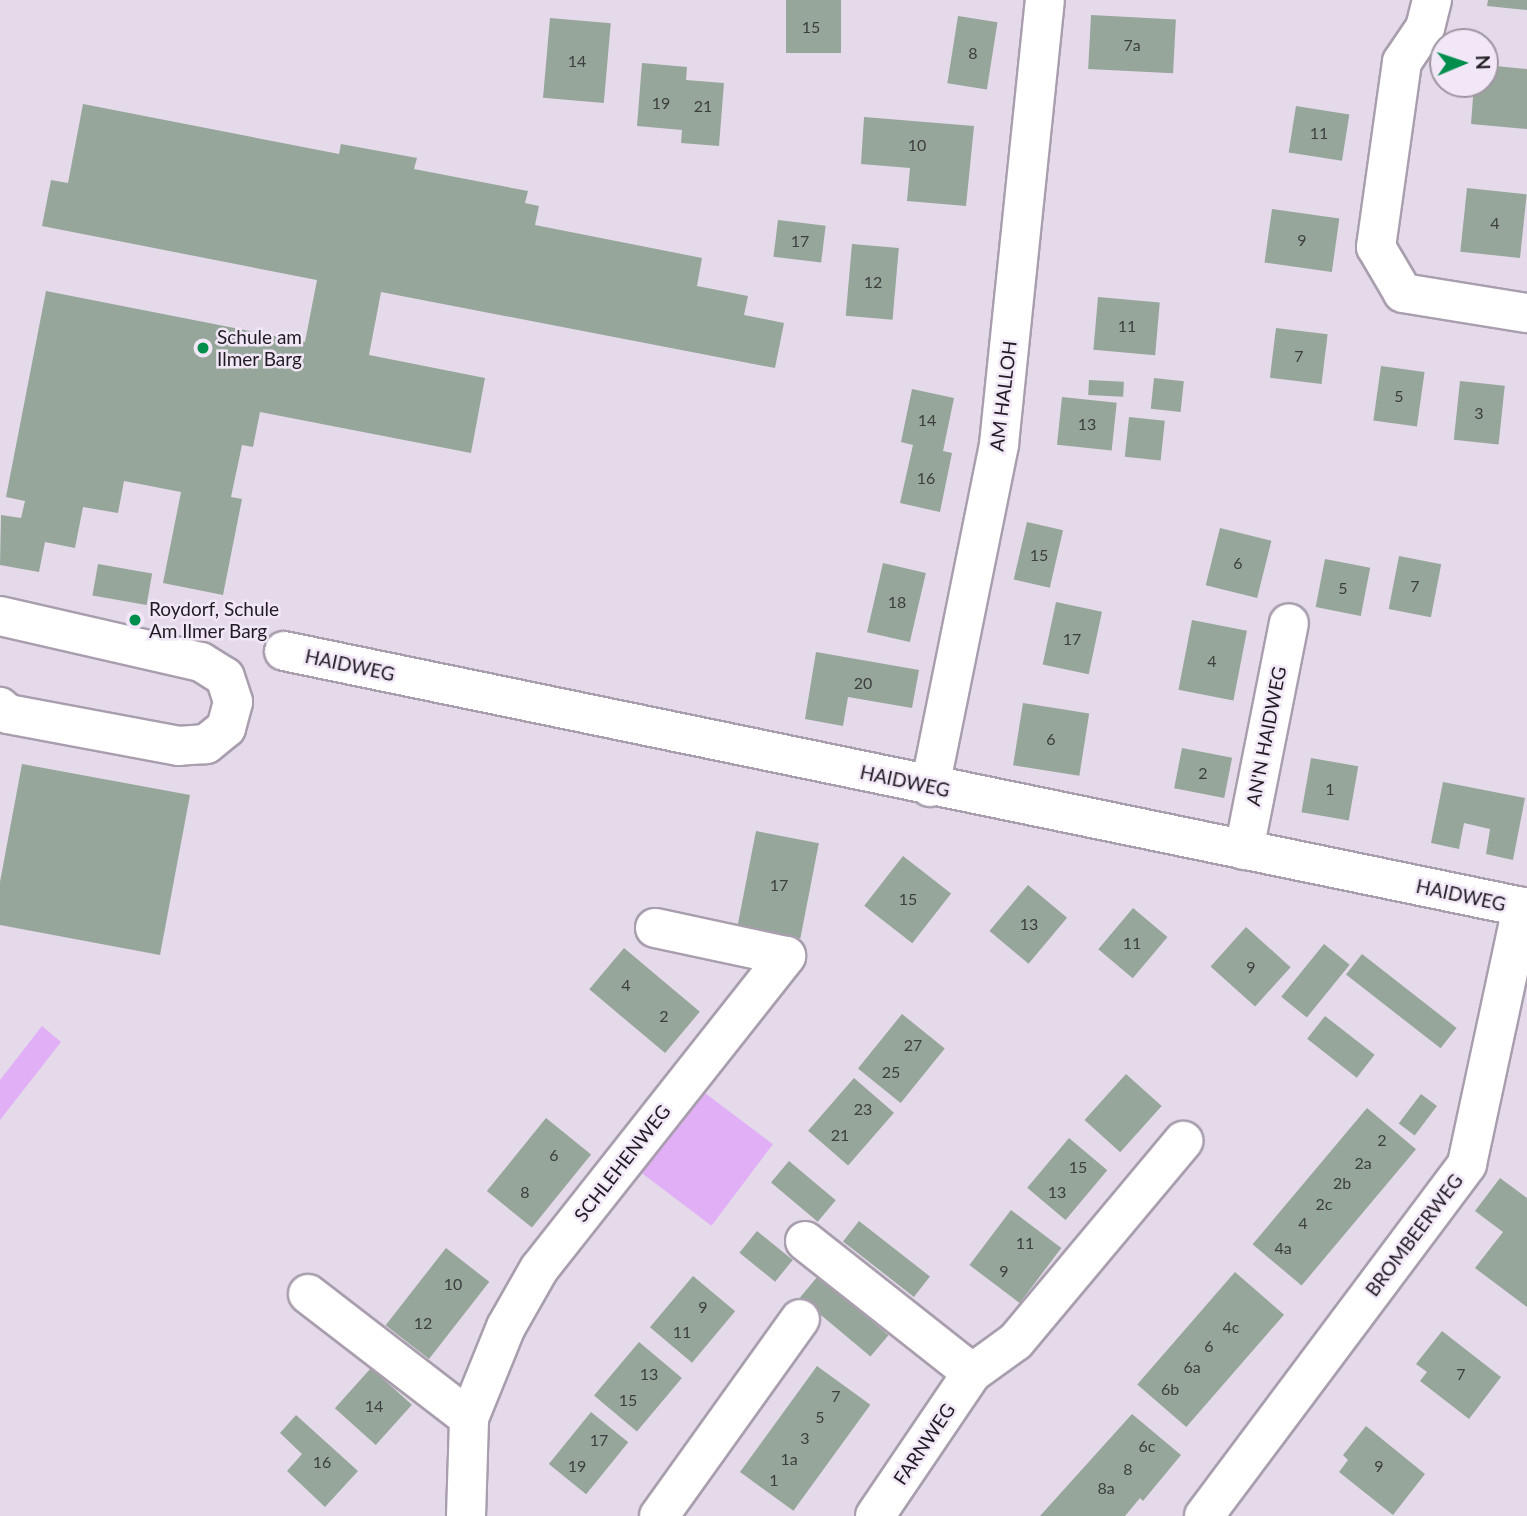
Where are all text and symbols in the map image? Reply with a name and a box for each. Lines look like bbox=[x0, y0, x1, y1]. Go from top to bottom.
house number: 15 bbox=[802, 17, 820, 37]
north arrow bbox=[1429, 28, 1499, 98]
house number: 7a bbox=[1123, 35, 1141, 55]
house number: 8 bbox=[968, 43, 978, 63]
house number: 14 bbox=[568, 51, 586, 71]
text: N bbox=[1472, 55, 1495, 70]
house number: 19 bbox=[652, 93, 670, 113]
house number: 21 bbox=[694, 96, 712, 116]
house number: 11 bbox=[1310, 123, 1328, 143]
house number: 10 bbox=[908, 135, 926, 155]
house number: 4 bbox=[1490, 213, 1500, 233]
house number: 9 bbox=[1297, 230, 1307, 250]
house number: 17 bbox=[791, 231, 809, 251]
house number: 12 bbox=[864, 272, 882, 292]
house number: 11 bbox=[1118, 316, 1136, 336]
place label: Schule am Ilmer Barg bbox=[217, 326, 302, 370]
street label: AM HALLOH bbox=[985, 339, 1021, 453]
marker: Schule am Ilmer Barg bbox=[195, 340, 211, 356]
house number: 7 bbox=[1294, 346, 1304, 366]
house number: 5 bbox=[1394, 386, 1404, 406]
house number: 3 bbox=[1474, 403, 1484, 423]
house number: 14 bbox=[918, 410, 936, 430]
house number: 13 bbox=[1078, 414, 1096, 434]
house number: 16 bbox=[917, 468, 935, 488]
house number: 15 bbox=[1030, 545, 1048, 565]
house number: 6 bbox=[1233, 553, 1243, 573]
house number: 7 bbox=[1410, 576, 1420, 596]
house number: 5 bbox=[1338, 578, 1348, 598]
house number: 18 bbox=[888, 592, 906, 612]
place label: Roydorf, Schule Am Ilmer Barg bbox=[149, 598, 279, 642]
marker: Roydorf, Schule Am Ilmer Barg bbox=[127, 612, 143, 628]
house number: 17 bbox=[1063, 629, 1081, 649]
street label: HAIDWEG bbox=[303, 644, 397, 686]
house number: 4 bbox=[1207, 651, 1217, 671]
street label: AN'N HAIDWEG bbox=[1241, 664, 1291, 808]
house number: 20 bbox=[854, 673, 872, 693]
house number: 6 bbox=[1046, 729, 1056, 749]
street label: HAIDWEG bbox=[858, 760, 952, 802]
house number: 2 bbox=[1198, 763, 1208, 783]
house number: 1 bbox=[1325, 779, 1335, 799]
street label: HAIDWEG bbox=[1414, 874, 1508, 916]
house number: 17 bbox=[770, 875, 788, 895]
house number: 15 bbox=[899, 889, 917, 909]
house number: 13 bbox=[1020, 914, 1038, 934]
house number: 11 bbox=[1123, 933, 1141, 953]
house number: 9 bbox=[1246, 957, 1256, 977]
house number: 4 bbox=[621, 975, 631, 995]
house number: 2 bbox=[659, 1006, 669, 1026]
house number: 27 bbox=[904, 1035, 922, 1055]
house number: 25 bbox=[882, 1062, 900, 1082]
house number: 23 bbox=[854, 1099, 872, 1119]
street label: SCHLEHENWEG bbox=[569, 1100, 675, 1226]
house number: 21 bbox=[831, 1125, 849, 1145]
house number: 2 bbox=[1377, 1130, 1387, 1150]
house number: 6 bbox=[549, 1145, 559, 1165]
house number: 2a bbox=[1354, 1153, 1372, 1173]
house number: 15 bbox=[1069, 1157, 1087, 1177]
street label: BROMBEERWEG bbox=[1361, 1169, 1467, 1301]
house number: 2b bbox=[1333, 1173, 1351, 1193]
house number: 8 bbox=[520, 1182, 530, 1202]
house number: 13 bbox=[1048, 1182, 1066, 1202]
house number: 2c bbox=[1316, 1194, 1332, 1214]
house number: 4 bbox=[1298, 1213, 1308, 1233]
house number: 11 bbox=[1016, 1233, 1034, 1253]
house number: 4a bbox=[1274, 1238, 1292, 1258]
house number: 9 bbox=[999, 1261, 1009, 1281]
house number: 10 bbox=[444, 1274, 462, 1294]
house number: 9 bbox=[698, 1297, 708, 1317]
house number: 12 bbox=[414, 1313, 432, 1333]
house number: 4c bbox=[1223, 1317, 1239, 1337]
house number: 11 bbox=[673, 1322, 691, 1342]
house number: 6 bbox=[1204, 1336, 1214, 1356]
house number: 6a bbox=[1183, 1357, 1201, 1377]
house number: 13 bbox=[640, 1364, 658, 1384]
house number: 7 bbox=[1456, 1364, 1466, 1384]
house number: 6b bbox=[1161, 1379, 1179, 1399]
house number: 7 bbox=[831, 1386, 841, 1406]
house number: 15 bbox=[619, 1390, 637, 1410]
house number: 14 bbox=[365, 1396, 383, 1416]
street label: FARNWEG bbox=[889, 1399, 959, 1489]
house number: 5 bbox=[815, 1407, 825, 1427]
house number: 3 bbox=[800, 1428, 810, 1448]
house number: 17 bbox=[590, 1430, 608, 1450]
house number: 6c bbox=[1139, 1436, 1155, 1456]
house number: 1a bbox=[780, 1449, 798, 1469]
house number: 16 bbox=[313, 1452, 331, 1472]
house number: 19 bbox=[568, 1456, 586, 1476]
house number: 9 bbox=[1374, 1456, 1384, 1476]
house number: 8 bbox=[1123, 1459, 1133, 1479]
house number: 1 bbox=[769, 1470, 779, 1490]
house number: 8a bbox=[1097, 1478, 1115, 1498]

